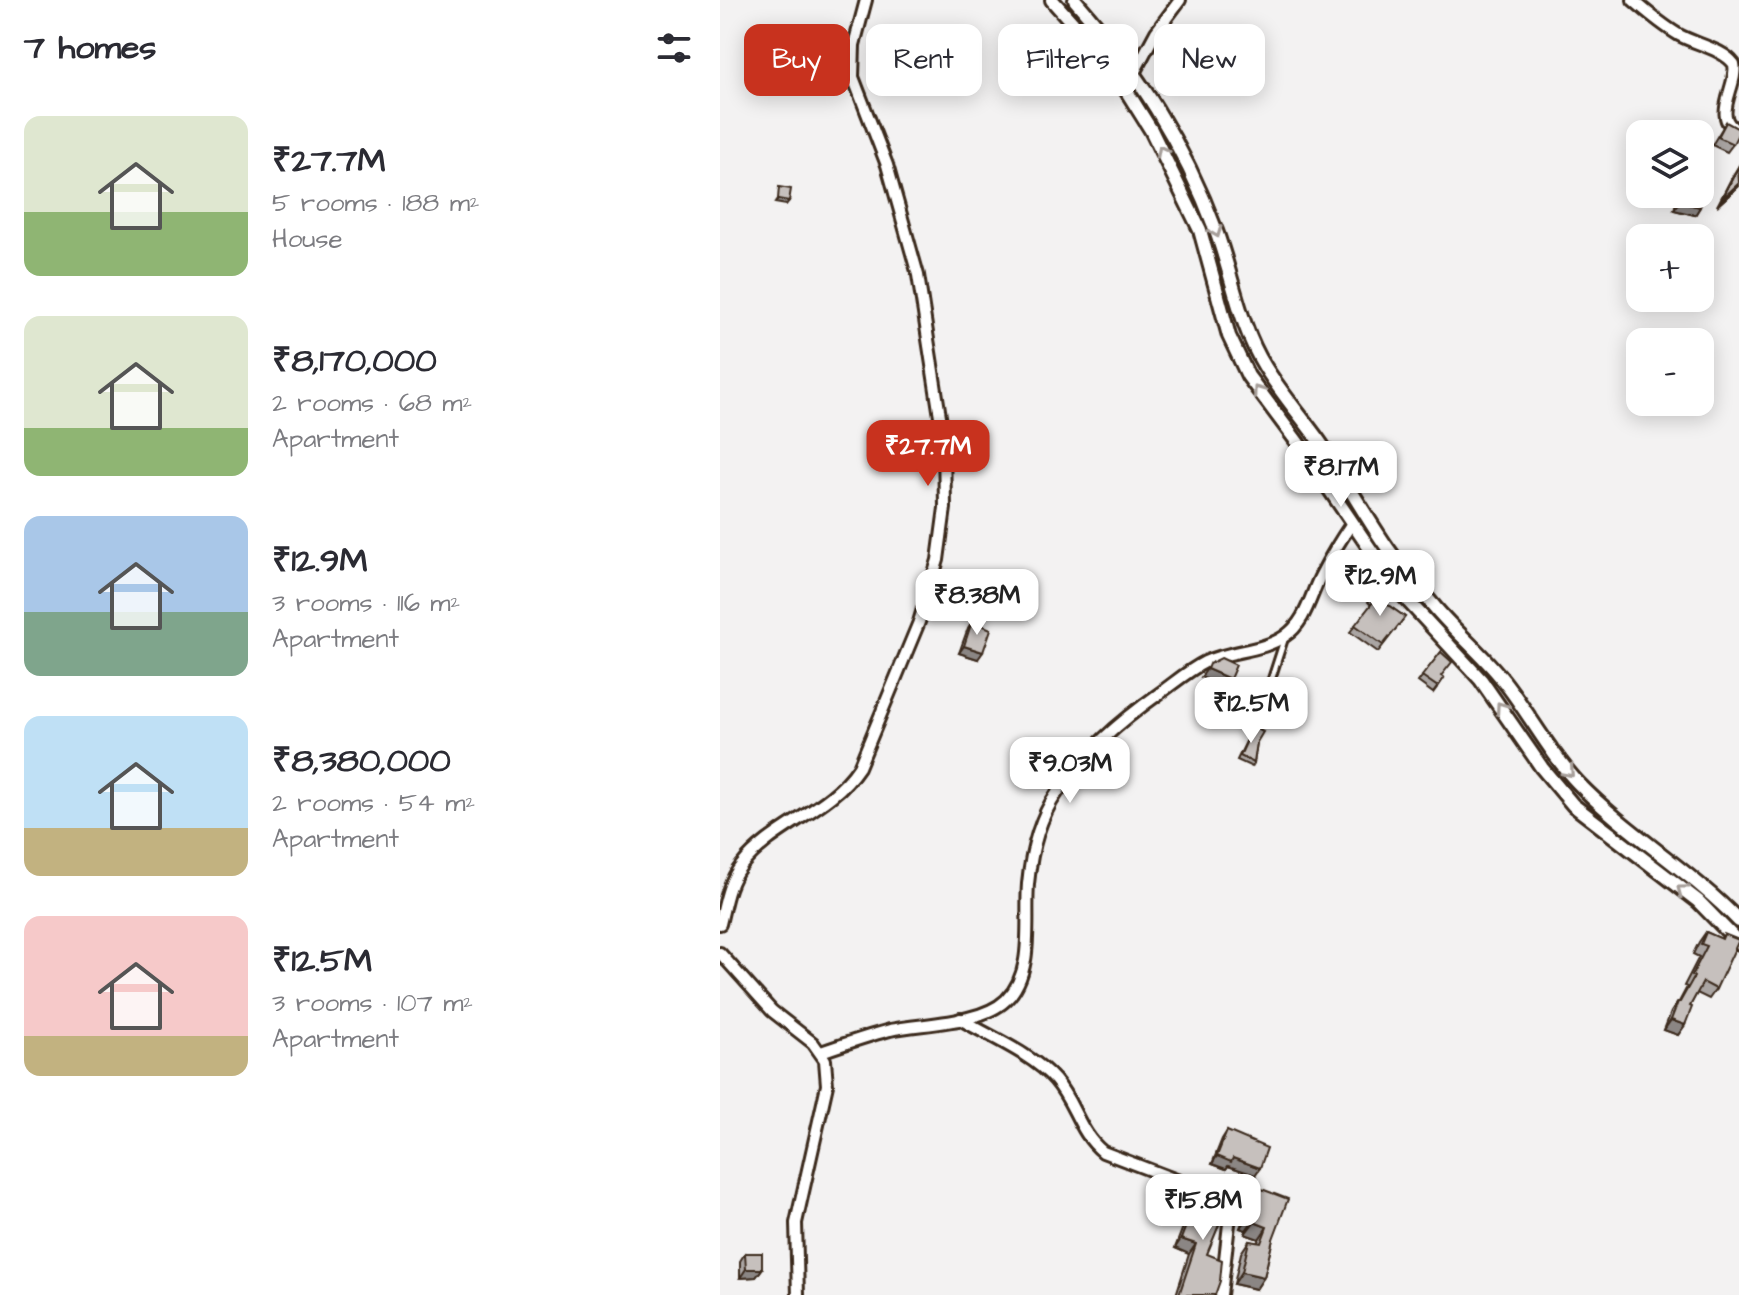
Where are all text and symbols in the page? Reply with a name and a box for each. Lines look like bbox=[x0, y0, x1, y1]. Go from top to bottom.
text: 7 homes bbox=[24, 24, 156, 72]
chip: Buy bbox=[744, 24, 850, 96]
chip: Rent bbox=[866, 24, 982, 96]
chip: Filters bbox=[998, 24, 1138, 96]
chip: New bbox=[1154, 24, 1265, 96]
icon: filters bbox=[652, 26, 696, 70]
map controls bbox=[1626, 120, 1714, 416]
button: layers bbox=[1626, 120, 1714, 208]
text: ₹27.7M bbox=[272, 137, 386, 185]
one-way arrow bbox=[1156, 145, 1171, 160]
icon: home bbox=[88, 148, 184, 244]
text: 5 rooms · 188 m² bbox=[272, 185, 480, 221]
text: House bbox=[272, 221, 343, 257]
one-way arrow bbox=[1206, 224, 1223, 238]
button: + bbox=[1626, 224, 1714, 312]
button: − bbox=[1626, 328, 1714, 416]
text: ₹8,170,000 bbox=[272, 337, 437, 385]
icon: home bbox=[88, 348, 184, 444]
text: 2 rooms · 68 m² bbox=[272, 385, 472, 421]
one-way arrow bbox=[1253, 385, 1268, 399]
pin: ₹27.7M bbox=[863, 420, 993, 488]
text: Apartment bbox=[272, 421, 399, 457]
text: ₹27.7M bbox=[885, 428, 971, 464]
pin: ₹8.17M bbox=[1276, 441, 1406, 509]
text: ₹8.17M bbox=[1303, 449, 1379, 485]
text: ₹12.9M bbox=[272, 537, 368, 585]
icon: home bbox=[88, 548, 184, 644]
pin: ₹12.9M bbox=[1315, 550, 1445, 618]
text: ₹12.9M bbox=[1343, 558, 1417, 594]
pin: ₹8.38M bbox=[912, 569, 1042, 637]
text: ₹8.38M bbox=[934, 577, 1020, 613]
text: 3 rooms · 116 m² bbox=[272, 585, 460, 621]
text: Apartment bbox=[272, 621, 399, 657]
pin: ₹12.5M bbox=[1186, 677, 1316, 745]
text: ₹12.5M bbox=[1213, 685, 1289, 721]
one-way arrow bbox=[1496, 702, 1511, 716]
text: ₹8,380,000 bbox=[272, 737, 451, 785]
pin: ₹9.03M bbox=[1005, 737, 1135, 805]
text: ₹9.03M bbox=[1028, 745, 1112, 781]
icon: home bbox=[88, 748, 184, 844]
one-way arrow bbox=[1559, 763, 1574, 778]
text: 2 rooms · 54 m² bbox=[272, 785, 475, 821]
text: Apartment bbox=[272, 821, 399, 857]
one-way arrow bbox=[1677, 885, 1691, 899]
text: ₹12.5M bbox=[272, 937, 372, 985]
icon: home bbox=[88, 948, 184, 1044]
text: 3 rooms · 107 m² bbox=[272, 985, 473, 1021]
text: Apartment bbox=[272, 1021, 399, 1057]
pin: ₹15.8M bbox=[1138, 1174, 1268, 1242]
text: ₹15.8M bbox=[1164, 1182, 1242, 1218]

